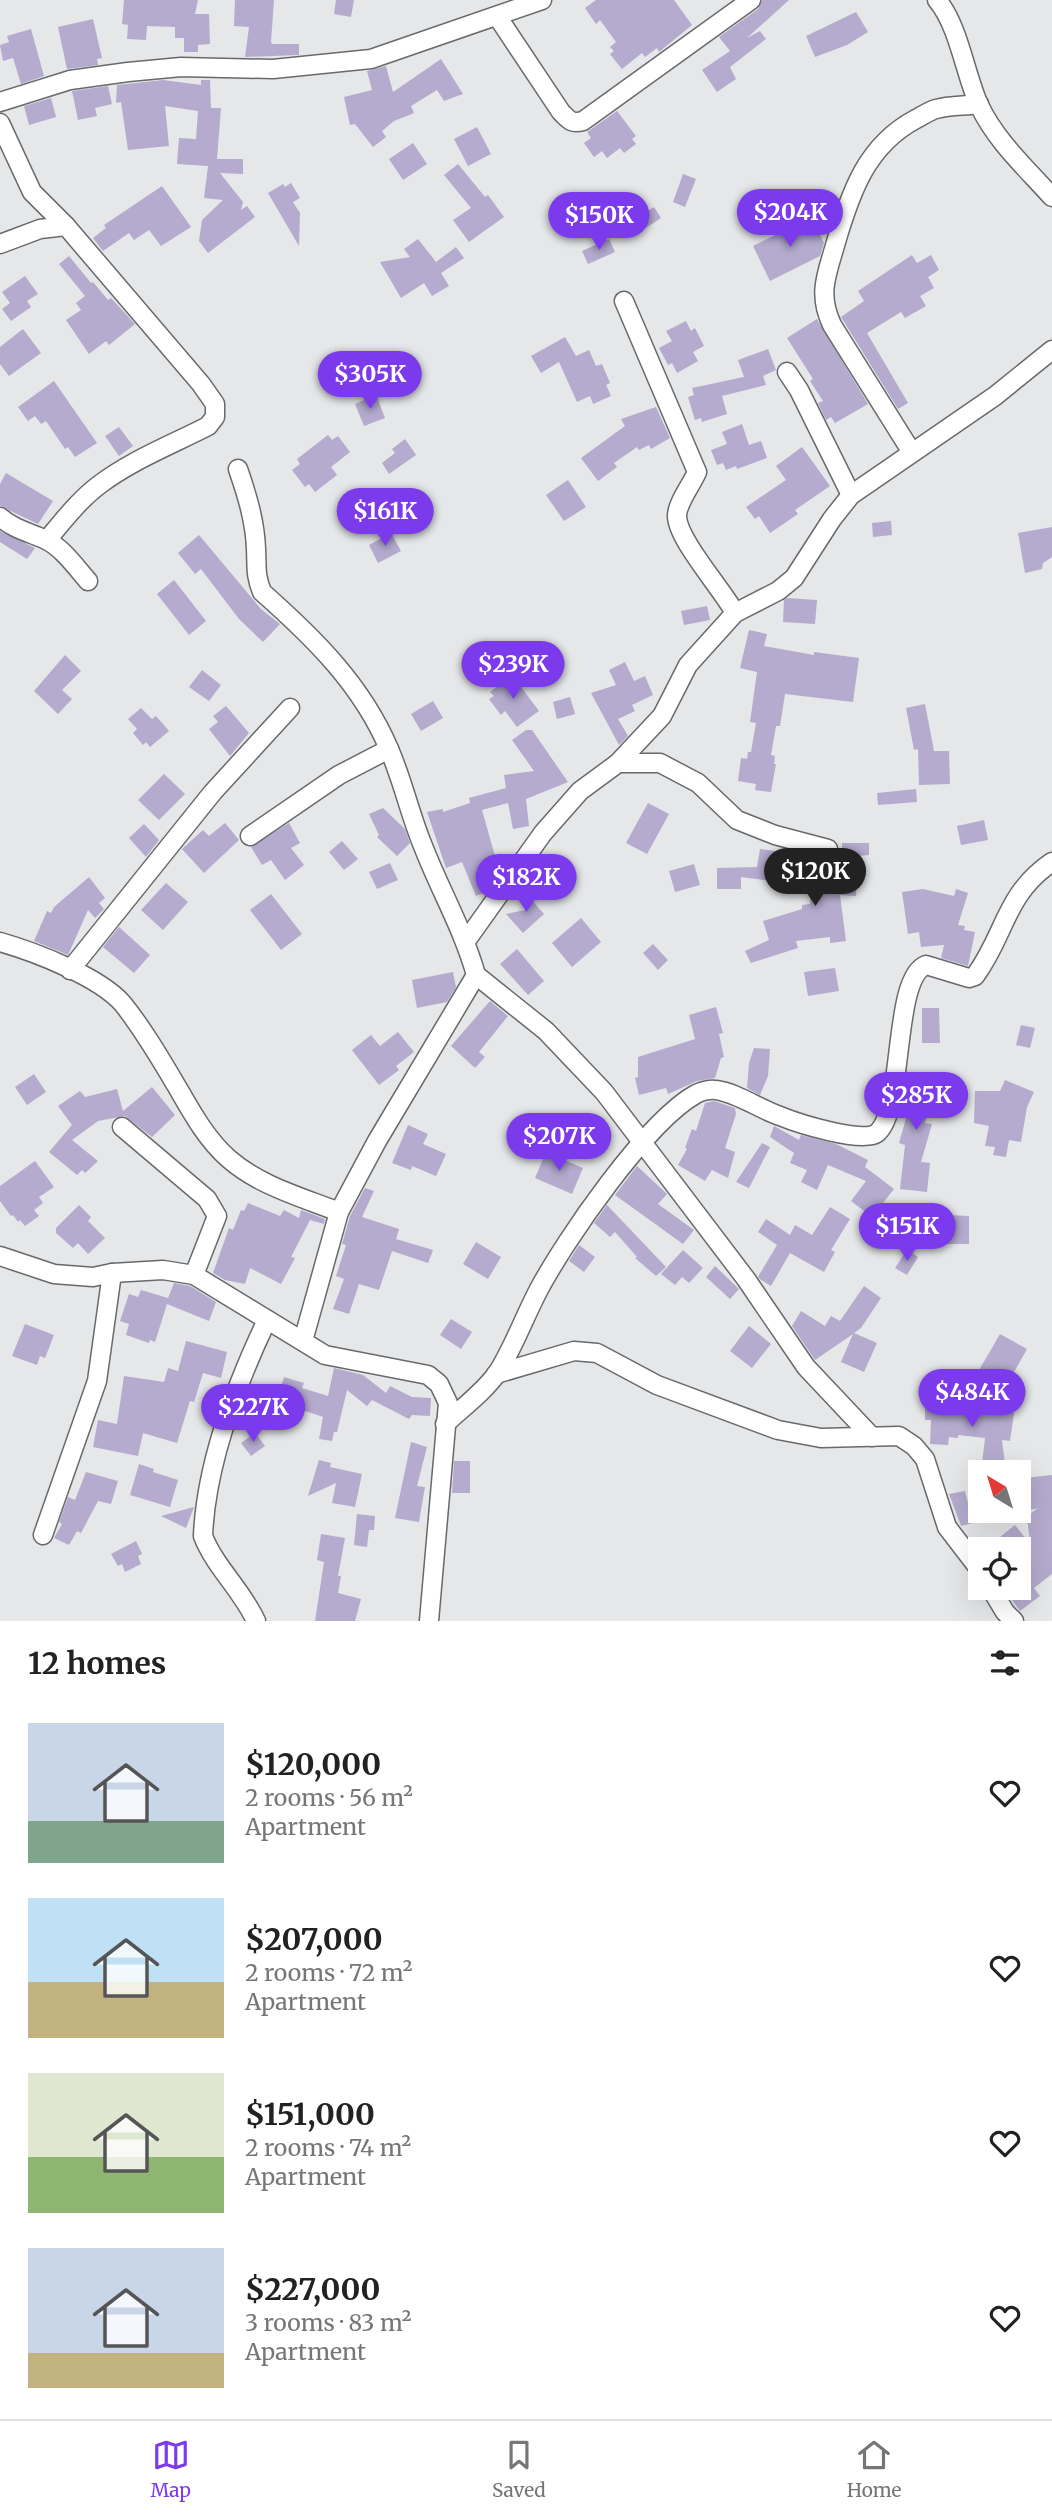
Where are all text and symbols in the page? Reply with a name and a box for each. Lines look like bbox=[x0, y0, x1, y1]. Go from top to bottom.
pin: $204K bbox=[741, 190, 839, 249]
pin: $150K bbox=[550, 192, 648, 252]
text: $204K bbox=[753, 197, 827, 226]
text: $150K bbox=[564, 200, 634, 229]
pin: $305K bbox=[321, 352, 419, 411]
text: $305K bbox=[334, 359, 406, 388]
pin: $161K bbox=[336, 489, 434, 548]
text: $161K bbox=[353, 496, 417, 525]
pin: $239K bbox=[464, 642, 562, 701]
text: $239K bbox=[478, 649, 548, 678]
pin: $120K bbox=[766, 848, 864, 908]
pin: $182K bbox=[477, 855, 575, 914]
text: $120K bbox=[780, 856, 850, 885]
text: $182K bbox=[492, 862, 560, 891]
pin: $285K bbox=[867, 1072, 965, 1132]
text: $285K bbox=[880, 1080, 952, 1109]
pin: $207K bbox=[510, 1114, 608, 1173]
text: $207K bbox=[522, 1121, 596, 1150]
pin: $151K bbox=[858, 1204, 956, 1263]
text: $151K bbox=[875, 1211, 939, 1240]
pin: $484K bbox=[923, 1370, 1021, 1429]
text: $484K bbox=[934, 1377, 1010, 1406]
pin: $227K bbox=[204, 1384, 302, 1444]
text: $227K bbox=[217, 1392, 289, 1421]
north arrow bbox=[968, 1460, 1031, 1522]
map controls bbox=[968, 1460, 1031, 1600]
button: locate bbox=[968, 1537, 1031, 1600]
text: 12 homes bbox=[28, 1644, 166, 1682]
icon: filters bbox=[986, 1644, 1024, 1682]
text: $120,000 bbox=[245, 1745, 381, 1783]
icon: home bbox=[84, 1751, 168, 1835]
icon: heart bbox=[986, 1774, 1024, 1812]
text: 2 rooms · 56 m² bbox=[245, 1783, 413, 1812]
text: Apartment bbox=[245, 1812, 366, 1841]
text: $207,000 bbox=[245, 1920, 383, 1958]
icon: home bbox=[84, 1926, 168, 2010]
icon: heart bbox=[986, 1949, 1024, 1987]
text: 2 rooms · 72 m² bbox=[245, 1958, 412, 1987]
text: Apartment bbox=[245, 1987, 366, 2016]
text: $151,000 bbox=[245, 2095, 375, 2133]
icon: home bbox=[84, 2101, 168, 2185]
icon: heart bbox=[986, 2124, 1024, 2162]
text: 2 rooms · 74 m² bbox=[245, 2133, 411, 2162]
text: Apartment bbox=[245, 2162, 366, 2191]
text: $227,000 bbox=[245, 2270, 380, 2308]
icon: home bbox=[84, 2276, 168, 2360]
icon: heart bbox=[986, 2299, 1024, 2337]
text: 3 rooms · 83 m² bbox=[245, 2308, 411, 2337]
text: Apartment bbox=[245, 2337, 366, 2366]
tab: Map bbox=[150, 2436, 191, 2502]
tab: Saved bbox=[492, 2436, 546, 2502]
tab: Home bbox=[847, 2436, 902, 2502]

